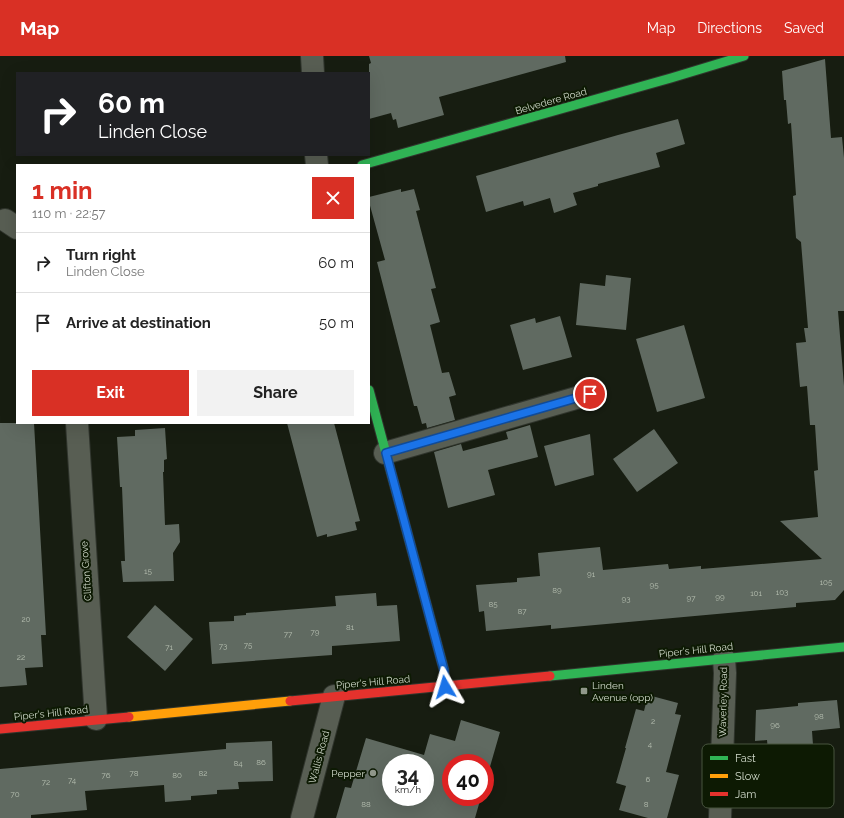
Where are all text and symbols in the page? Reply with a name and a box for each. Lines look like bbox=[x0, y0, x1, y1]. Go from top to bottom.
text: Map bbox=[20, 17, 59, 39]
text: Map bbox=[647, 20, 675, 36]
text: Directions bbox=[697, 20, 762, 36]
text: Saved bbox=[784, 20, 824, 36]
street label: Belvedere Road bbox=[514, 86, 588, 116]
text: 60 m bbox=[98, 87, 165, 120]
icon: right bbox=[32, 88, 84, 140]
text: Linden Close bbox=[98, 121, 207, 142]
text: 1 min bbox=[32, 176, 93, 205]
button: close bbox=[312, 177, 354, 219]
text: 110 m · 22:57 bbox=[32, 206, 105, 221]
text: Turn right bbox=[66, 246, 136, 264]
icon: right bbox=[32, 252, 54, 274]
text: 60 m bbox=[318, 254, 354, 272]
text: Linden Close bbox=[66, 264, 145, 279]
icon: arrive bbox=[32, 312, 54, 334]
text: Arrive at destination bbox=[66, 314, 211, 332]
text: 50 m bbox=[319, 314, 354, 332]
button: Exit bbox=[32, 370, 189, 416]
button: Share bbox=[197, 370, 354, 416]
pin bbox=[573, 377, 607, 411]
icon: arrive bbox=[579, 383, 601, 405]
street label: Clifton Grove bbox=[78, 541, 94, 601]
house number: 15 bbox=[144, 566, 153, 576]
house number: 91 bbox=[587, 569, 596, 579]
house number: 105 bbox=[820, 577, 833, 587]
house number: 95 bbox=[649, 580, 659, 590]
house number: 89 bbox=[552, 585, 562, 595]
house number: 103 bbox=[776, 587, 788, 597]
house number: 101 bbox=[750, 588, 762, 598]
house number: 99 bbox=[715, 592, 725, 602]
house number: 97 bbox=[687, 593, 696, 603]
house number: 93 bbox=[622, 594, 630, 604]
house number: 85 bbox=[488, 599, 498, 609]
house number: 87 bbox=[517, 606, 527, 616]
house number: 20 bbox=[21, 614, 31, 624]
house number: 81 bbox=[346, 622, 355, 632]
house number: 79 bbox=[311, 627, 320, 637]
house number: 77 bbox=[284, 629, 293, 639]
house number: 75 bbox=[244, 640, 253, 650]
house number: 73 bbox=[219, 641, 227, 651]
street label: Piper's Hill Road bbox=[658, 641, 734, 659]
house number: 71 bbox=[165, 642, 173, 652]
house number: 22 bbox=[17, 652, 25, 662]
position arrow bbox=[424, 666, 466, 708]
street label: Waverley Road bbox=[717, 667, 729, 737]
street label: Piper's Hill Road bbox=[335, 673, 411, 691]
place label: Linden Avenue (opp) bbox=[592, 680, 653, 703]
marker: Linden Avenue (opp) bbox=[579, 686, 589, 696]
street label: Piper's Hill Road bbox=[13, 704, 89, 722]
house number: 98 bbox=[814, 711, 824, 721]
house number: 2 bbox=[651, 716, 655, 726]
house number: 96 bbox=[770, 720, 780, 730]
street label: Wallis Road bbox=[307, 729, 331, 785]
house number: 4 bbox=[648, 739, 653, 749]
legend bbox=[702, 744, 834, 808]
text: Fast bbox=[735, 752, 756, 765]
speed limit sign: 40 bbox=[442, 754, 494, 806]
house number: 86 bbox=[256, 757, 266, 767]
house number: 84 bbox=[233, 758, 243, 768]
text: 34 bbox=[397, 763, 419, 787]
house number: 78 bbox=[129, 768, 139, 778]
house number: 82 bbox=[199, 768, 207, 778]
place label: Pepper bbox=[331, 768, 365, 779]
marker: Pepper bbox=[368, 768, 378, 778]
house number: 76 bbox=[101, 770, 111, 780]
house number: 80 bbox=[172, 770, 182, 780]
text: Slow bbox=[735, 770, 760, 783]
house number: 6 bbox=[646, 774, 651, 784]
house number: 74 bbox=[68, 775, 77, 785]
house number: 72 bbox=[42, 777, 50, 787]
text: km/h bbox=[395, 784, 421, 795]
text: Jam bbox=[735, 788, 756, 801]
house number: 70 bbox=[10, 789, 20, 799]
house number: 88 bbox=[361, 799, 371, 809]
house number: 8 bbox=[644, 799, 649, 809]

